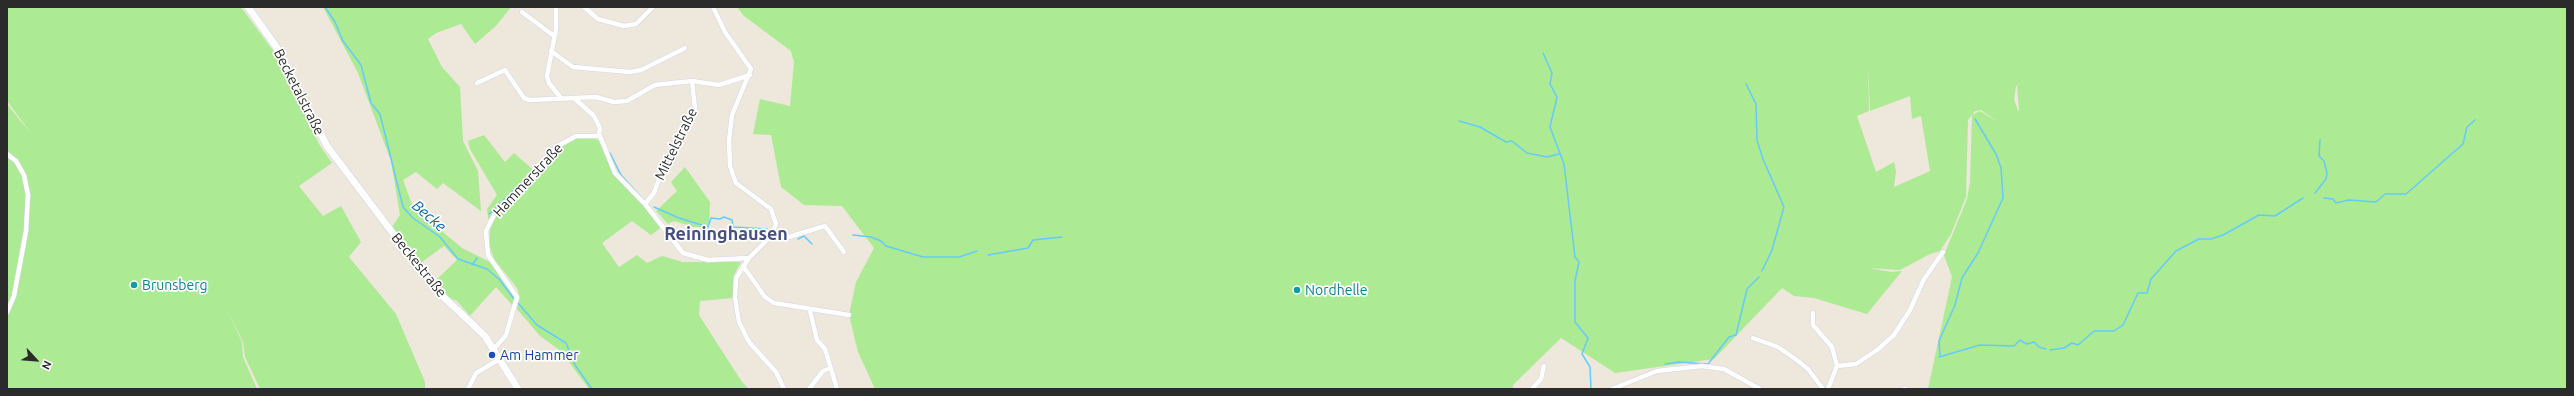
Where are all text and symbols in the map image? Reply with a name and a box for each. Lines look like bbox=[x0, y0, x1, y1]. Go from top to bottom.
street label: Becketalstraße bbox=[270, 46, 328, 138]
street label: Mittelstraße bbox=[651, 105, 701, 183]
street label: Hammerstraße bbox=[490, 140, 566, 220]
water label: Becke bbox=[408, 196, 450, 236]
district label: Reininghausen bbox=[664, 223, 788, 245]
street label: Beckestraße bbox=[388, 229, 450, 301]
place label: Brunsberg bbox=[142, 277, 208, 293]
marker: Brunsberg bbox=[129, 280, 139, 290]
place label: Nordhelle bbox=[1305, 282, 1367, 298]
marker: Nordhelle bbox=[1292, 285, 1302, 295]
north arrow bbox=[16, 340, 56, 380]
place label: Am Hammer bbox=[500, 347, 579, 363]
marker: Am Hammer bbox=[487, 350, 497, 360]
text: N bbox=[40, 359, 54, 372]

